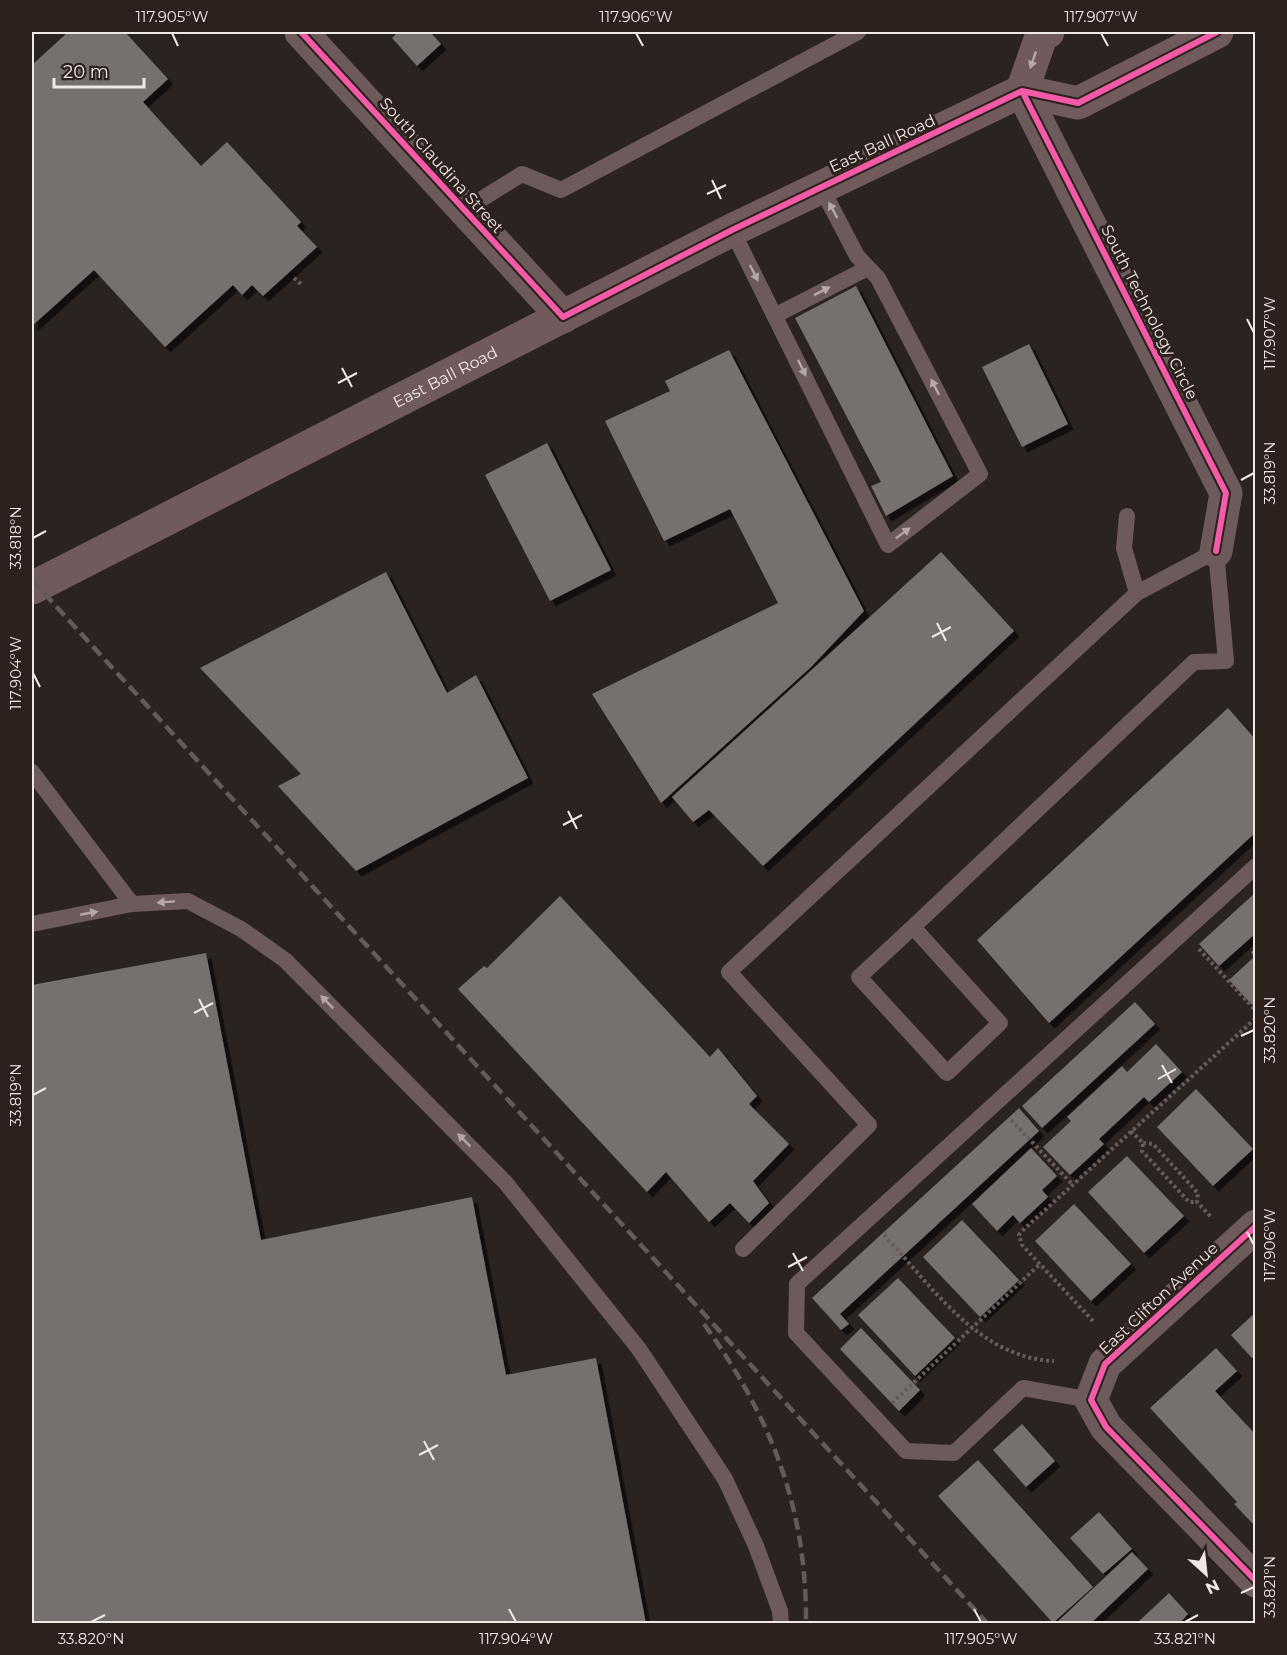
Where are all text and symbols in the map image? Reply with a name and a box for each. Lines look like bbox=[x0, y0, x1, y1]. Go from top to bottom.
text: 117.905°W bbox=[136, 7, 209, 26]
text: 117.906°W bbox=[599, 7, 673, 26]
text: 117.907°W bbox=[1064, 7, 1138, 26]
scale bar bbox=[54, 51, 144, 89]
one-way arrow bbox=[1028, 51, 1038, 69]
text: 20 m bbox=[63, 61, 109, 83]
street label: South Claudina Street bbox=[376, 94, 508, 237]
street label: East Ball Road bbox=[826, 111, 938, 176]
one-way arrow bbox=[828, 202, 838, 219]
street label: South Technology Circle bbox=[1097, 222, 1202, 403]
one-way arrow bbox=[749, 264, 759, 281]
one-way arrow bbox=[813, 287, 831, 297]
text: 117.907°W bbox=[1260, 296, 1279, 370]
street label: East Ball Road bbox=[390, 343, 501, 412]
one-way arrow bbox=[797, 359, 806, 376]
one-way arrow bbox=[930, 378, 940, 395]
text: 33.819°N bbox=[1260, 442, 1279, 504]
text: 33.818°N bbox=[6, 506, 25, 570]
one-way arrow bbox=[896, 527, 911, 539]
text: 117.904°W bbox=[6, 636, 25, 710]
one-way arrow bbox=[156, 897, 175, 907]
one-way arrow bbox=[80, 908, 99, 917]
one-way arrow bbox=[320, 995, 334, 1009]
text: 33.820°N bbox=[1260, 997, 1279, 1063]
text: 33.819°N bbox=[6, 1064, 25, 1126]
one-way arrow bbox=[457, 1133, 471, 1148]
text: 117.906°W bbox=[1260, 1208, 1279, 1282]
street label: East Clifton Avenue bbox=[1095, 1238, 1222, 1358]
north arrow bbox=[1176, 1544, 1236, 1604]
text: 33.821°N bbox=[1260, 1556, 1279, 1618]
text: N bbox=[1203, 1576, 1223, 1598]
text: 33.820°N bbox=[58, 1629, 124, 1648]
text: 117.904°W bbox=[479, 1629, 553, 1648]
text: 117.905°W bbox=[945, 1629, 1018, 1648]
text: 33.821°N bbox=[1154, 1629, 1216, 1648]

